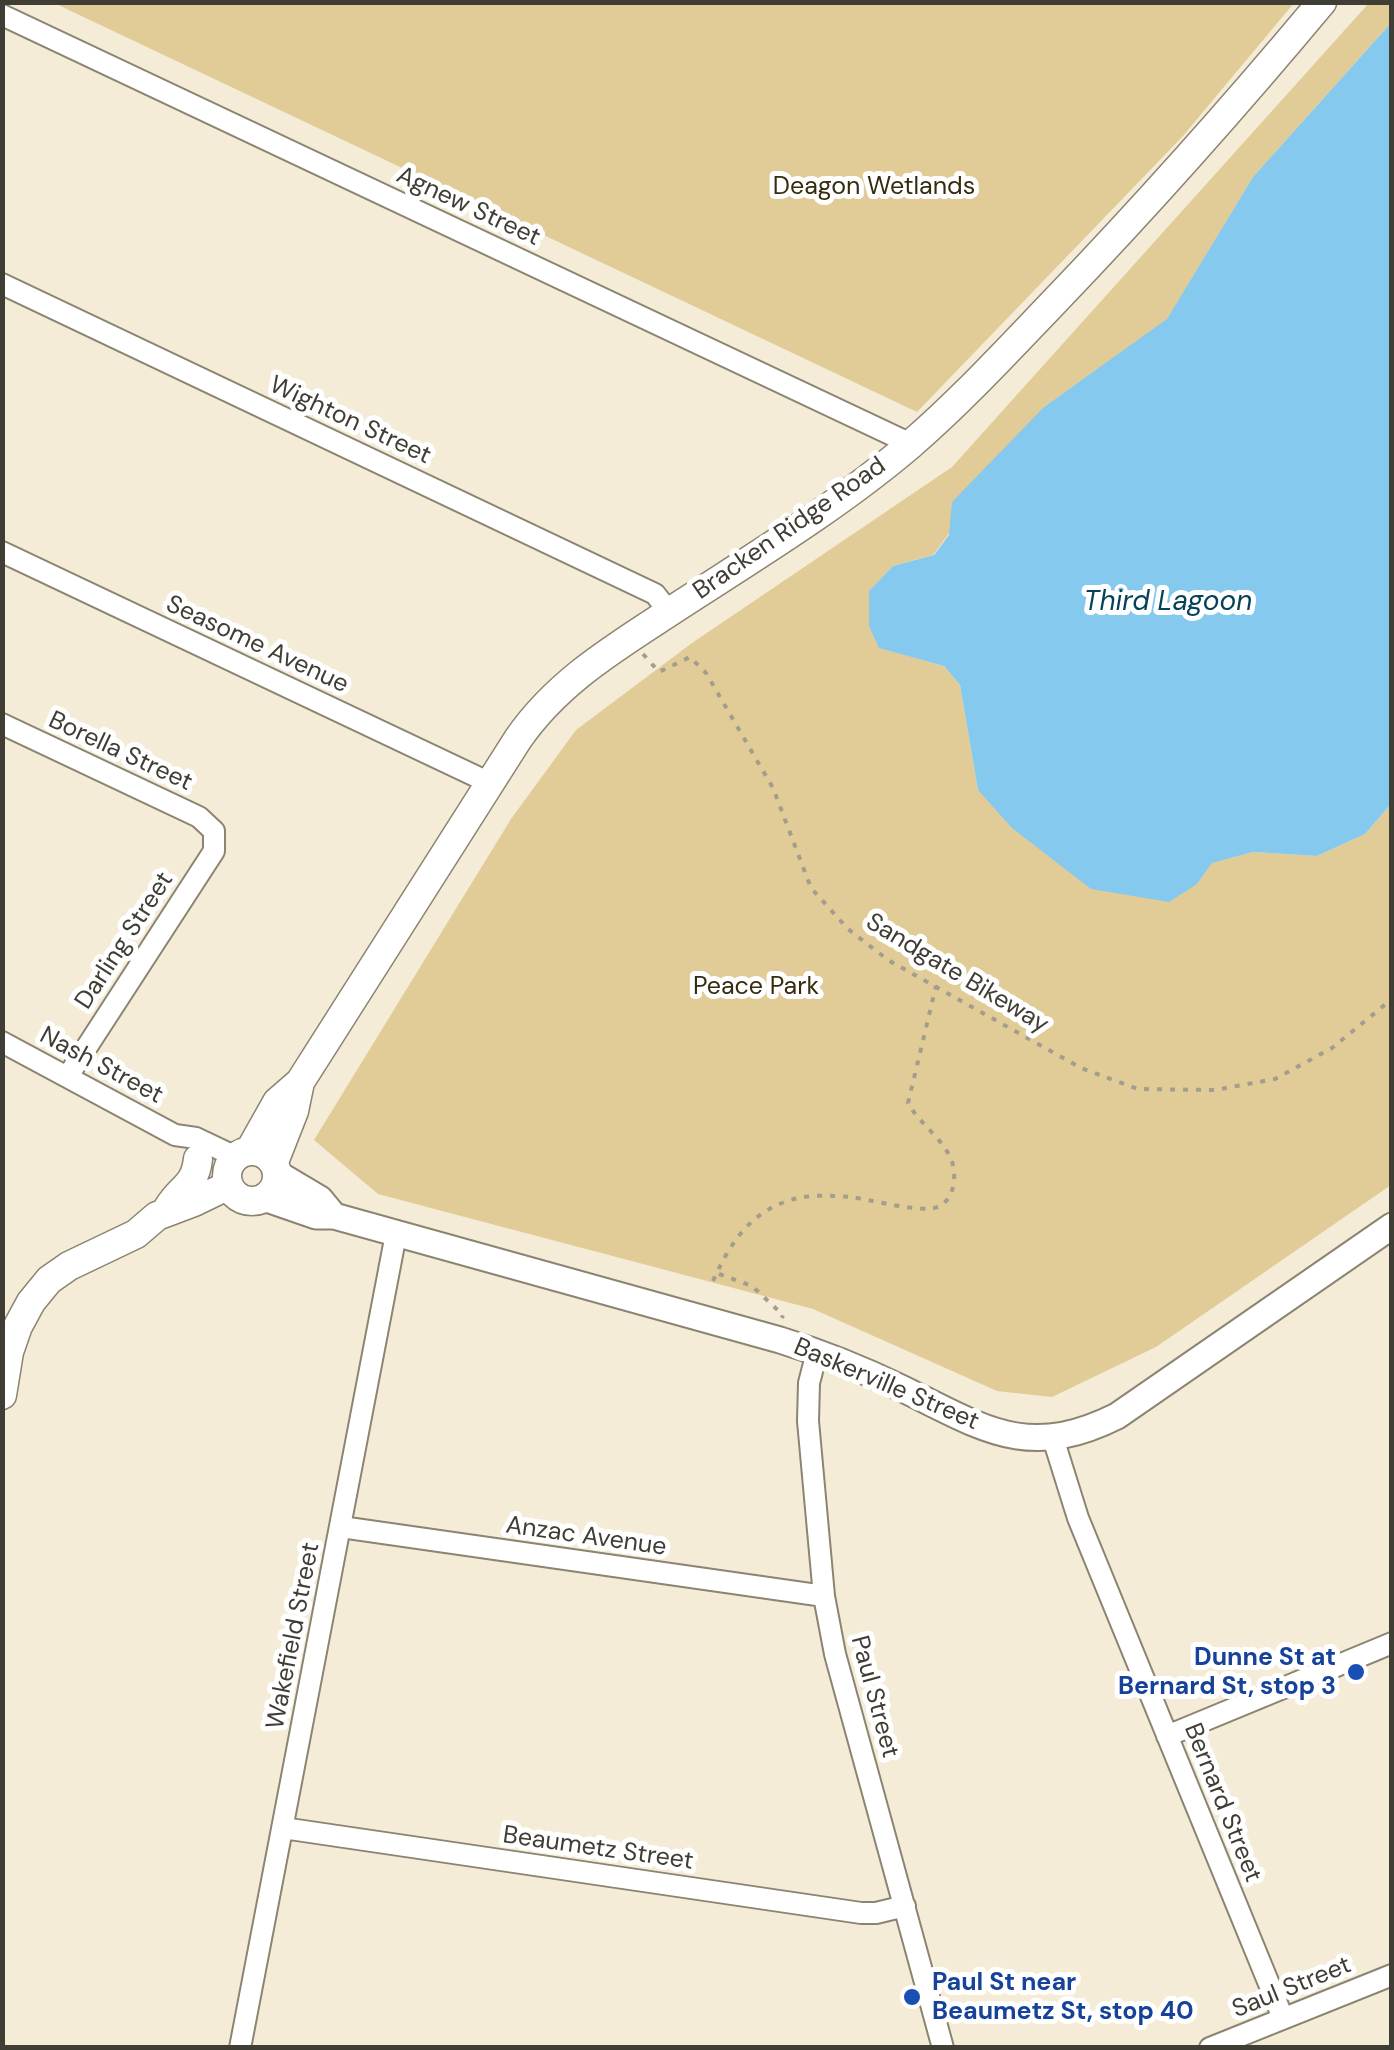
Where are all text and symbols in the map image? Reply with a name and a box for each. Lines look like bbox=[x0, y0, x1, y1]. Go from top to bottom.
street label: Agnew Street bbox=[391, 161, 545, 253]
park label: Deagon Wetlands bbox=[773, 172, 975, 202]
street label: Wighton Street bbox=[265, 371, 435, 471]
street label: Bracken Ridge Road bbox=[688, 451, 892, 607]
water label: Third Lagoon bbox=[1084, 586, 1252, 620]
street label: Seasome Avenue bbox=[161, 590, 353, 700]
street label: Borella Street bbox=[43, 706, 197, 798]
street label: Darling Street bbox=[70, 867, 180, 1015]
street label: Sandgate Bikeway bbox=[860, 908, 1054, 1040]
park label: Peace Park bbox=[693, 972, 819, 1002]
street label: Nash Street bbox=[34, 1021, 168, 1111]
street label: Baskerville Street bbox=[789, 1332, 983, 1438]
street label: Anzac Avenue bbox=[504, 1511, 668, 1563]
street label: Wakefield Street bbox=[261, 1540, 327, 1732]
street label: Paul Street bbox=[843, 1633, 905, 1761]
place label: Dunne St at Bernard St, stop 3 bbox=[1118, 1643, 1336, 1702]
marker: Dunne St at Bernard St, stop 3 bbox=[1345, 1661, 1367, 1683]
street label: Bernard Street bbox=[1177, 1719, 1267, 1887]
street label: Beaumetz Street bbox=[501, 1821, 695, 1877]
street label: Saul Street bbox=[1228, 1951, 1356, 2025]
place label: Paul St near Beaumetz St, stop 40 bbox=[932, 1968, 1194, 2027]
marker: Paul St near Beaumetz St, stop 40 bbox=[901, 1986, 923, 2008]

